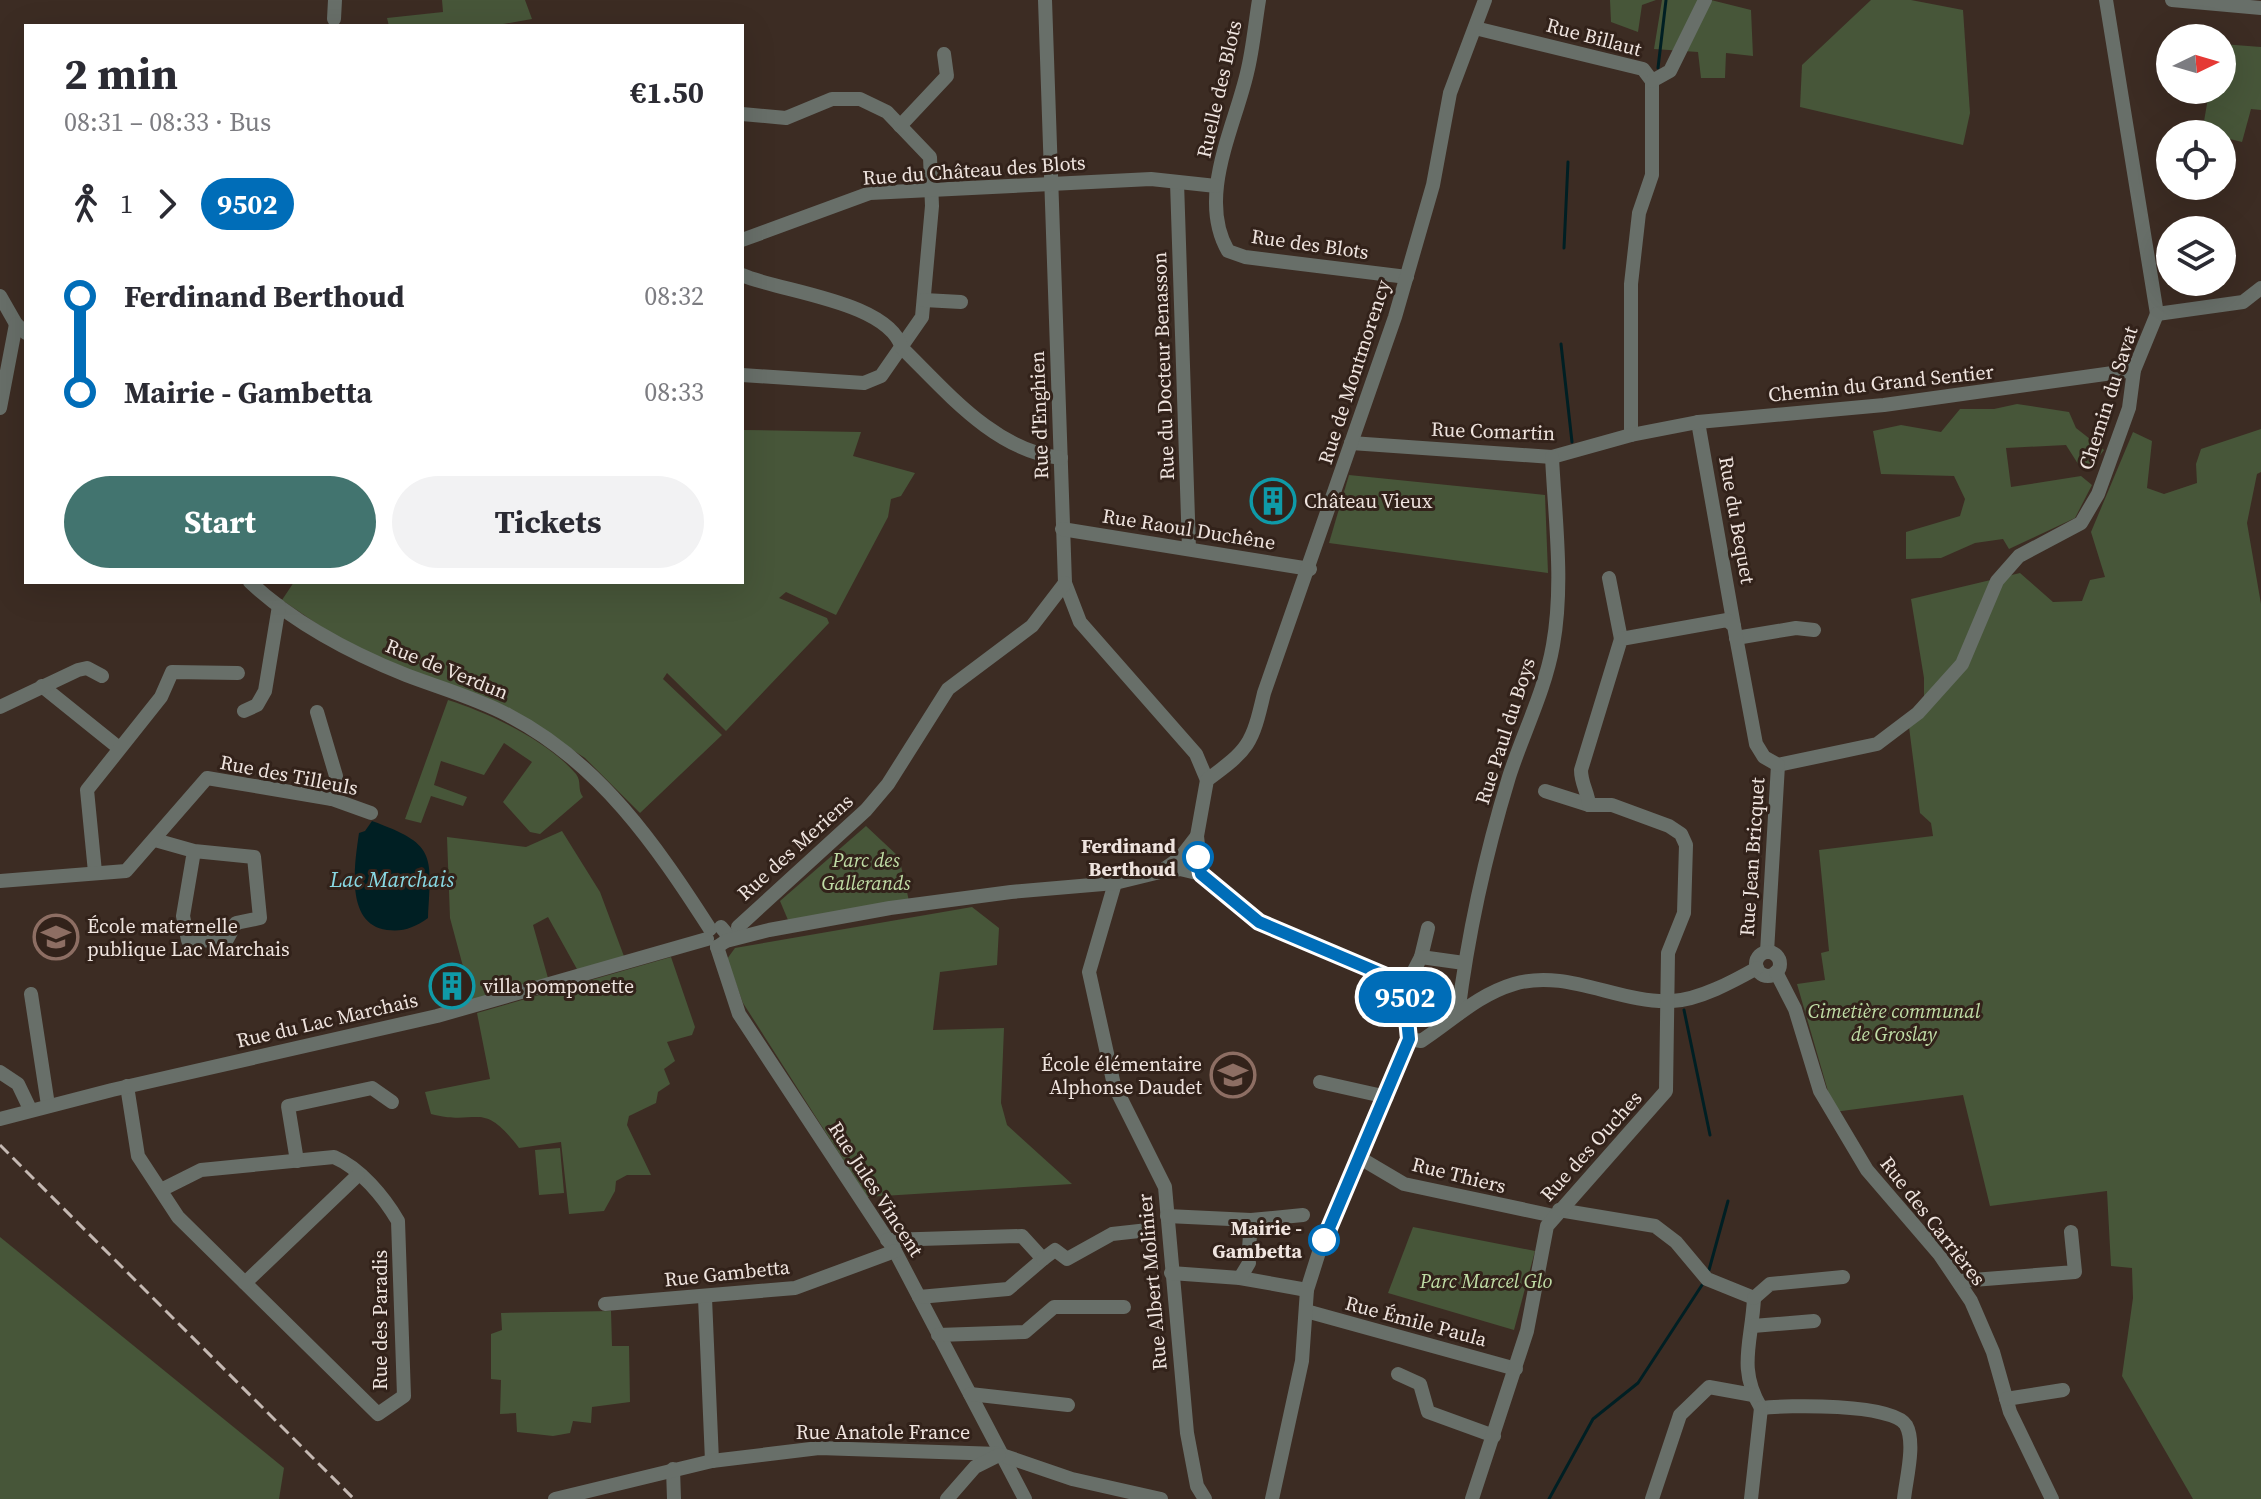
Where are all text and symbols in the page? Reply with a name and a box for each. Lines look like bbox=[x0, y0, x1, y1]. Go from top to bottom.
street label: Rue Billaut bbox=[1543, 11, 1645, 63]
street label: Ruelle des Blots bbox=[1190, 18, 1248, 160]
north arrow bbox=[2156, 24, 2236, 104]
map controls bbox=[2156, 24, 2236, 296]
text: 2 min bbox=[64, 43, 178, 104]
text: €1.50 bbox=[630, 72, 704, 113]
text: 08:31 – 08:33 · Bus bbox=[64, 104, 271, 140]
button: locate bbox=[2156, 120, 2236, 200]
street label: Rue du Château des Blots bbox=[861, 148, 1087, 192]
icon: walk bbox=[64, 182, 108, 226]
icon: forward bbox=[145, 182, 189, 226]
text: 9502 bbox=[217, 185, 278, 223]
text: 1 bbox=[120, 186, 133, 222]
button: layers bbox=[2156, 216, 2236, 296]
street label: Rue des Blots bbox=[1249, 222, 1371, 266]
street label: Rue du Docteur Benasson bbox=[1145, 251, 1181, 481]
text: Ferdinand Berthoud bbox=[124, 276, 405, 317]
street label: Rue de Montmorency bbox=[1311, 276, 1397, 468]
text: 08:32 bbox=[644, 278, 704, 314]
street label: Chemin du Savat bbox=[2072, 322, 2145, 473]
street label: Rue d'Enghien bbox=[1023, 350, 1055, 480]
street label: Chemin du Grand Sentier bbox=[1767, 357, 1996, 409]
text: Mairie - Gambetta bbox=[124, 372, 372, 413]
text: 08:33 bbox=[644, 374, 704, 410]
street label: Rue Comartin bbox=[1430, 415, 1556, 447]
street label: Rue du Bequet bbox=[1712, 454, 1762, 586]
button: Start bbox=[64, 476, 376, 568]
button: Tickets bbox=[392, 476, 704, 568]
building icon: Château Vieux bbox=[1249, 477, 1297, 525]
place label: Château Vieux bbox=[1304, 487, 1433, 515]
street label: Rue Raoul Duchêne bbox=[1100, 501, 1278, 557]
street label: Rue de Verdun bbox=[381, 632, 513, 706]
street label: Rue Paul du Boys bbox=[1468, 654, 1542, 808]
street label: Rue des Tilleuls bbox=[218, 748, 360, 802]
street label: Rue Jean Bricquet bbox=[1732, 776, 1772, 937]
street label: Rue des Meriens bbox=[731, 787, 859, 907]
place label: Ferdinand Berthoud bbox=[1081, 832, 1176, 883]
marker: Ferdinand Berthoud bbox=[1183, 842, 1213, 872]
park label: Parc des Gallerands bbox=[821, 846, 911, 897]
water label: Lac Marchais bbox=[329, 864, 454, 894]
place label: École maternelle publique Lac Marchais bbox=[87, 912, 290, 963]
school or university icon: École maternelle publique Lac Marchais bbox=[32, 913, 80, 961]
building icon: villa pomponette bbox=[428, 962, 476, 1010]
line badge: 9502 bbox=[1349, 971, 1461, 1023]
place label: villa pomponette bbox=[483, 972, 634, 1000]
text: 9502 bbox=[1375, 978, 1435, 1016]
street label: Rue du Lac Marchais bbox=[233, 985, 421, 1055]
park label: Cimetière communal de Groslay bbox=[1808, 997, 1981, 1048]
place label: École élémentaire Alphonse Daudet bbox=[1041, 1050, 1202, 1101]
school or university icon: École élémentaire Alphonse Daudet bbox=[1209, 1051, 1257, 1099]
street label: Rue des Ouches bbox=[1534, 1085, 1648, 1207]
street label: Rue Jules Vincent bbox=[822, 1116, 930, 1262]
street label: Rue Thiers bbox=[1409, 1150, 1509, 1200]
street label: Rue des Carrières bbox=[1874, 1151, 1992, 1291]
street label: Rue Albert Molinier bbox=[1130, 1192, 1174, 1371]
place label: Mairie - Gambetta bbox=[1212, 1214, 1302, 1265]
marker: Mairie - Gambetta bbox=[1309, 1225, 1339, 1255]
street label: Rue des Paradis bbox=[366, 1250, 394, 1390]
street label: Rue Gambetta bbox=[663, 1252, 792, 1294]
park label: Parc Marcel Glo bbox=[1419, 1267, 1552, 1295]
street label: Rue Émile Paula bbox=[1342, 1289, 1491, 1354]
street label: Rue Anatole France bbox=[796, 1418, 970, 1446]

